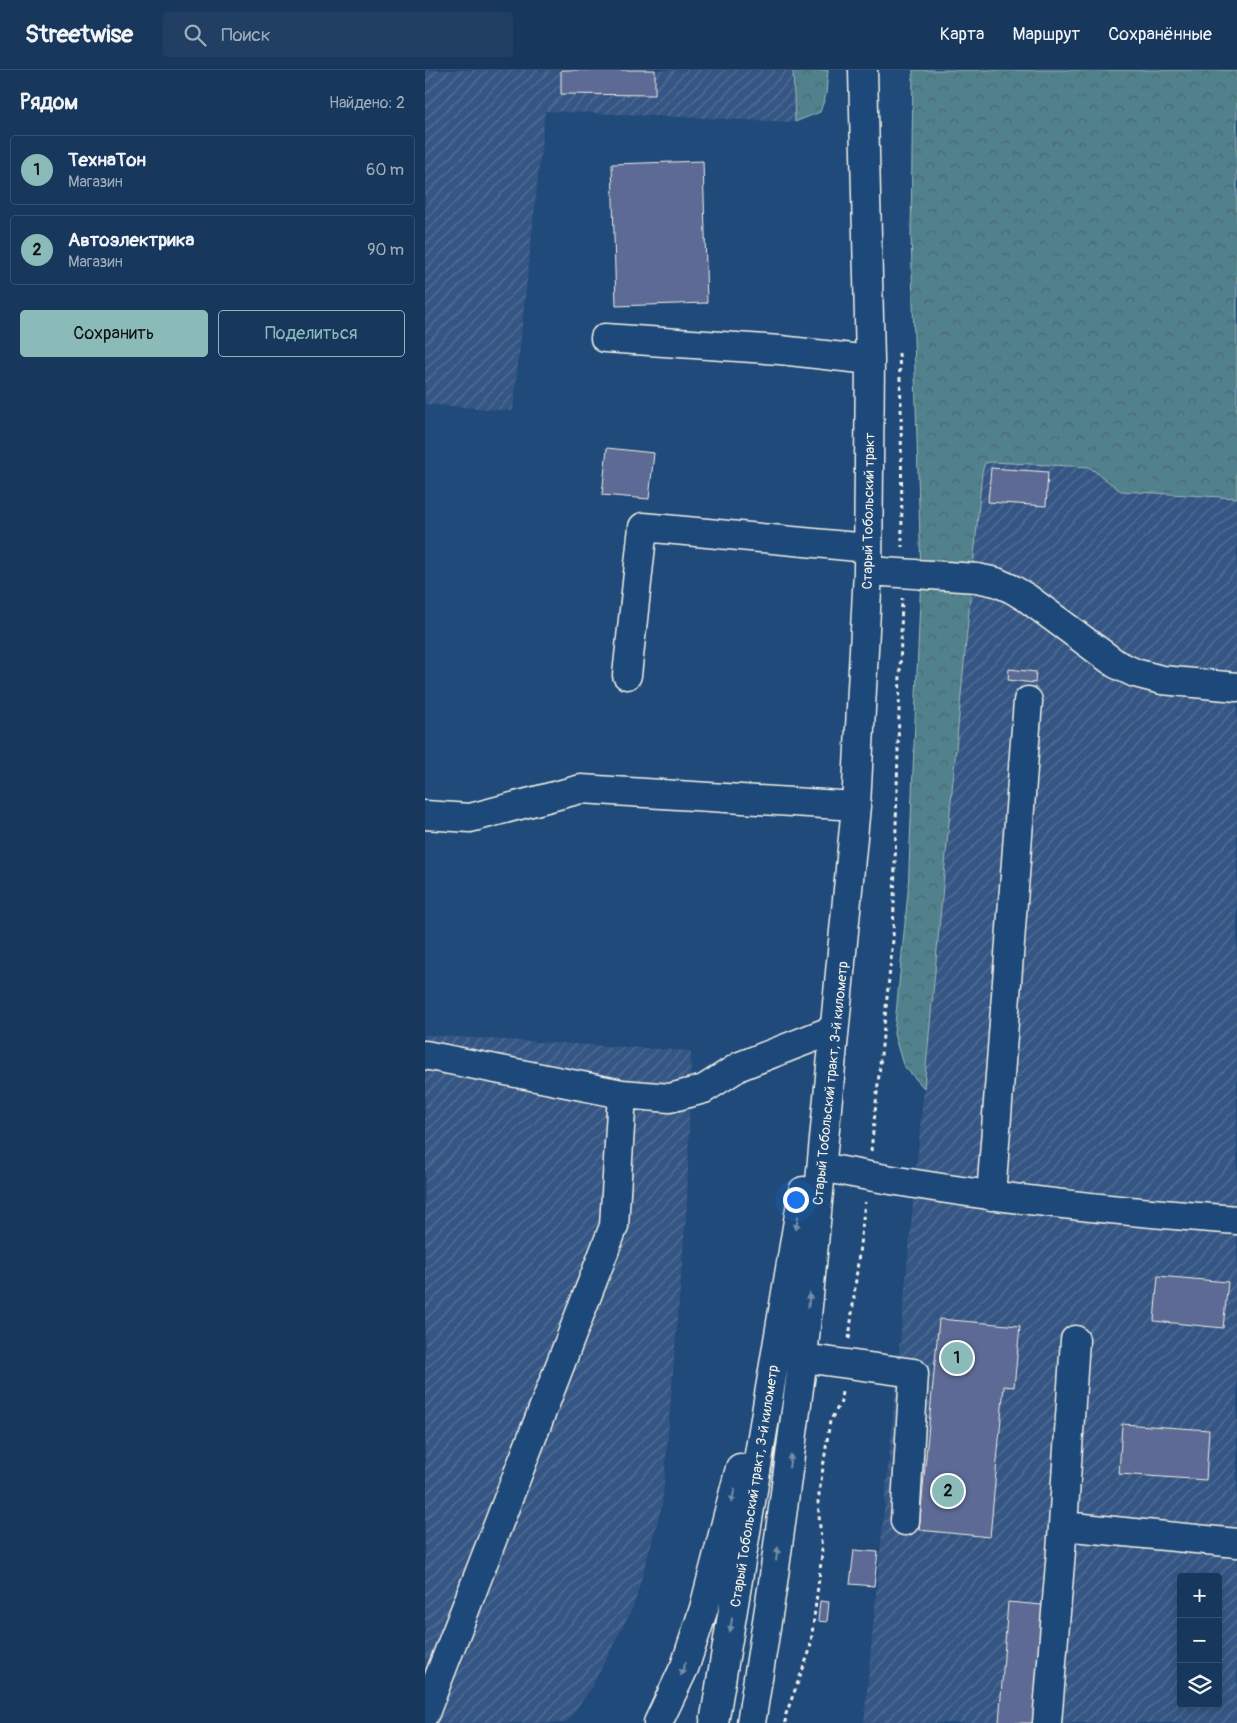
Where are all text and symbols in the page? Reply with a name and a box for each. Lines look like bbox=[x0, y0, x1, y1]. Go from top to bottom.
search box bbox=[163, 12, 513, 57]
text: Streetwise bbox=[25, 20, 133, 49]
icon: search bbox=[181, 21, 209, 49]
text: Поиск bbox=[221, 23, 271, 47]
text: Карта bbox=[940, 23, 984, 46]
text: Маршрут bbox=[1012, 23, 1080, 46]
text: Сохранённые bbox=[1108, 23, 1212, 46]
text: Рядом bbox=[20, 89, 78, 116]
text: Найдено: 2 bbox=[329, 93, 405, 113]
text: ТехнаТон bbox=[68, 148, 146, 172]
text: 1 bbox=[34, 160, 40, 180]
text: 60 m bbox=[366, 160, 404, 180]
text: Магазин bbox=[68, 172, 123, 192]
text: Автоэлектрика bbox=[68, 228, 194, 252]
text: 2 bbox=[33, 240, 41, 260]
text: 90 m bbox=[367, 240, 404, 260]
text: Магазин bbox=[68, 252, 123, 272]
button: Сохранить bbox=[20, 310, 208, 357]
button: Поделиться bbox=[218, 310, 405, 357]
street label: Старый Тобольский тракт bbox=[859, 432, 878, 590]
street label: Старый Тобольский тракт, 3-й километр bbox=[809, 960, 852, 1206]
your location bbox=[783, 1187, 809, 1213]
one-way arrow bbox=[793, 1216, 801, 1232]
one-way arrow bbox=[805, 1292, 813, 1308]
pin: 1 bbox=[941, 1339, 973, 1377]
street label: Старый Тобольский тракт, 3-й километр bbox=[727, 1363, 782, 1608]
one-way arrow bbox=[786, 1453, 794, 1469]
pin: 2 bbox=[932, 1472, 964, 1510]
one-way arrow bbox=[729, 1489, 737, 1504]
one-way arrow bbox=[774, 1545, 782, 1561]
map controls bbox=[1177, 1573, 1222, 1708]
button: + bbox=[1177, 1573, 1222, 1618]
one-way arrow bbox=[726, 1617, 734, 1633]
button: − bbox=[1177, 1618, 1222, 1663]
one-way arrow bbox=[678, 1662, 686, 1676]
button: layers bbox=[1177, 1663, 1222, 1708]

